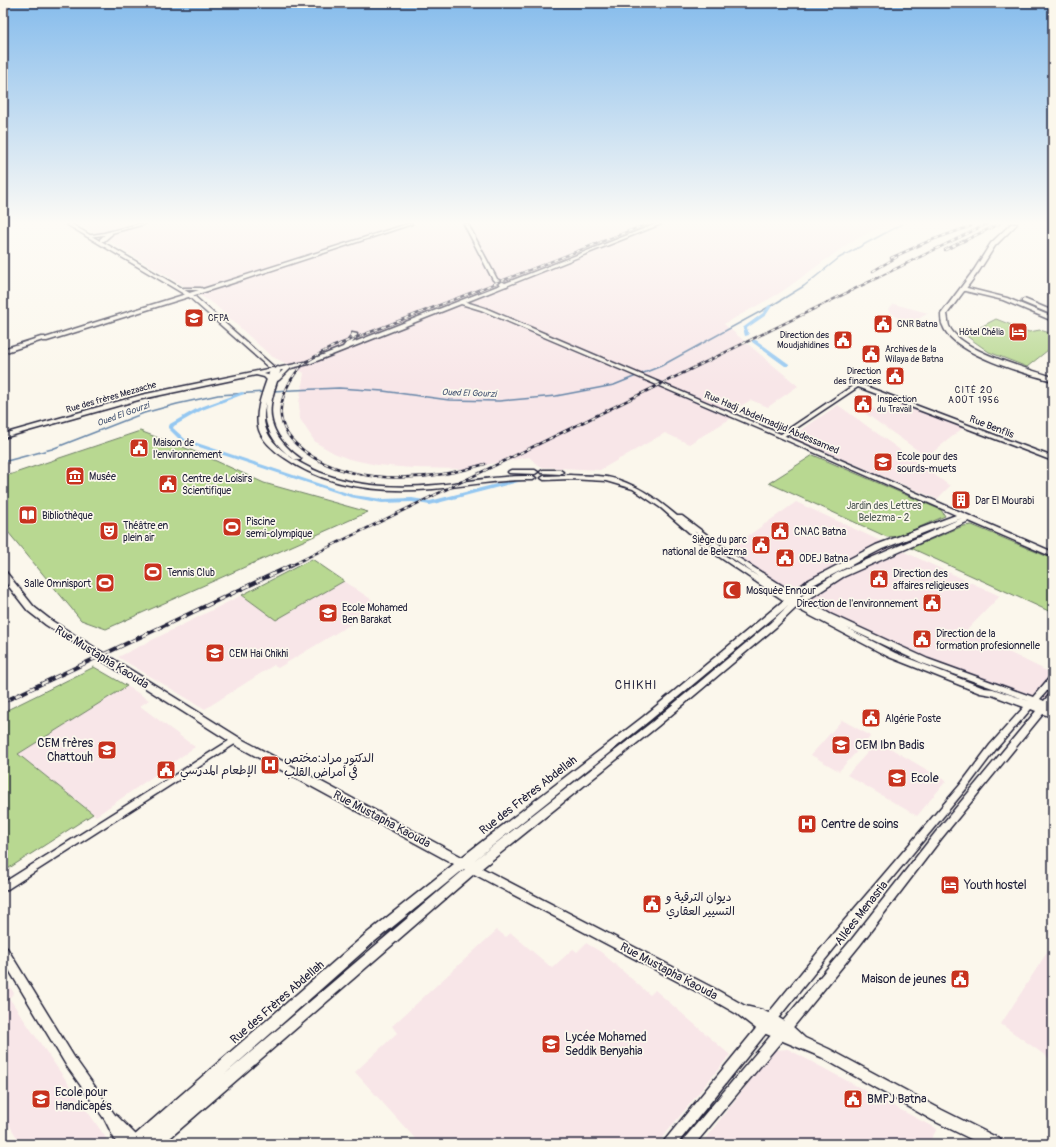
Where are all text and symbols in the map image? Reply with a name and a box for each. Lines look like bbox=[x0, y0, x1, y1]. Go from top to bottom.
school or university icon: CFPA bbox=[183, 307, 205, 329]
place label: CFPA bbox=[208, 313, 229, 324]
public building icon: CNR Batna bbox=[872, 313, 894, 335]
place label: CNR Batna bbox=[897, 319, 938, 330]
hotel icon: Hôtel Chélia bbox=[1007, 321, 1029, 343]
place label: Hôtel Chélia bbox=[959, 327, 1004, 338]
public building icon: Direction des Moudjahidines bbox=[832, 329, 854, 351]
place label: Direction des Moudjahidines bbox=[777, 330, 829, 351]
public building icon: Archives de la Wilaya de Batna bbox=[860, 343, 882, 365]
place label: Archives de la Wilaya de Batna bbox=[885, 344, 943, 365]
public building icon: Direction des finances bbox=[884, 365, 906, 387]
place label: Direction des finances bbox=[834, 366, 881, 387]
street label: Rue des frères Mezaache bbox=[65, 379, 158, 416]
district label: CITÉ 20 AOÛT 1956 bbox=[948, 385, 1000, 406]
water label: Oued El Gourzi bbox=[441, 387, 498, 400]
street label: Rue Hadj Abdelmadjid Abdessamed bbox=[702, 389, 841, 457]
public building icon: Inspection du Travail bbox=[852, 393, 874, 415]
place label: Inspection du Travail bbox=[877, 394, 917, 415]
water label: Oued El Gourzi bbox=[96, 399, 152, 429]
street label: Rue Benflis bbox=[968, 413, 1016, 441]
public building icon: Maison de l'environnement bbox=[128, 437, 150, 459]
place label: Maison de l'environnement bbox=[153, 437, 223, 461]
school or university icon: Ecole pour des sourds-muets bbox=[872, 451, 894, 473]
place label: Ecole pour des sourds-muets bbox=[897, 451, 958, 475]
museum icon: Musée bbox=[64, 465, 86, 487]
place label: Musée bbox=[89, 471, 116, 483]
public building icon: Centre de Loisirs Scientifique bbox=[157, 473, 179, 495]
place label: Centre de Loisirs Scientifique bbox=[182, 473, 253, 497]
building icon: Dar El Mourabi bbox=[950, 489, 972, 511]
place label: Dar El Mourabi bbox=[975, 495, 1034, 507]
park label: Jardin des Lettres Belezma - 2 bbox=[846, 500, 922, 524]
library icon: Bibliothèque bbox=[17, 504, 39, 526]
place label: Bibliothèque bbox=[42, 510, 93, 522]
sports icon: Piscine semi-olympique bbox=[221, 516, 243, 538]
place label: Piscine semi-olympique bbox=[246, 516, 312, 540]
theatre icon: Théâtre en plein air bbox=[98, 520, 120, 542]
place label: Théâtre en plein air bbox=[123, 520, 168, 544]
public building icon: CNAC Batna bbox=[769, 520, 791, 542]
place label: CNAC Batna bbox=[794, 526, 846, 538]
place label: Siège du parc national de Belezma bbox=[662, 534, 747, 558]
public building icon: Siège du parc national de Belezma bbox=[750, 534, 772, 556]
public building icon: ODEJ Batna bbox=[774, 547, 796, 569]
place label: ODEJ Batna bbox=[799, 553, 848, 565]
sports icon: Tennis Club bbox=[142, 561, 164, 583]
place label: Tennis Club bbox=[167, 567, 215, 579]
public building icon: Direction des affaires religieuses bbox=[868, 568, 890, 590]
place label: Direction des affaires religieuses bbox=[893, 568, 969, 592]
sports icon: Salle Omnisport bbox=[94, 572, 116, 594]
place label: Salle Omnisport bbox=[24, 578, 92, 590]
mosque icon: Mosquée Ennour bbox=[721, 579, 743, 601]
place label: Mosquée Ennour bbox=[746, 585, 816, 597]
public building icon: Direction de l'environnement bbox=[921, 592, 943, 614]
place label: Direction de l'environnement bbox=[797, 598, 919, 610]
school or university icon: Ecole Mohamed Ben Barakat bbox=[317, 602, 339, 624]
place label: Ecole Mohamed Ben Barakat bbox=[342, 602, 408, 626]
street label: Rue Mustapha Kaouda bbox=[52, 622, 152, 693]
public building icon: Direction de la formation profesionnelle bbox=[911, 628, 933, 650]
place label: Direction de la formation profesionnelle bbox=[936, 628, 1040, 652]
school or university icon: CEM Hai Chikhi bbox=[204, 642, 226, 664]
place label: CEM Hai Chikhi bbox=[229, 648, 288, 660]
district label: CHIKHI bbox=[615, 678, 657, 693]
public building icon: Algérie Poste bbox=[860, 707, 882, 729]
place label: Algérie Poste bbox=[885, 713, 941, 725]
school or university icon: CEM Ibn Badis bbox=[830, 734, 852, 756]
place label: CEM frères Chattouh bbox=[37, 736, 94, 765]
place label: CEM Ibn Badis bbox=[855, 738, 925, 753]
school or university icon: CEM frères Chattouh bbox=[96, 739, 118, 761]
place label: الدكتور مراد:مختص في أمراض القلب bbox=[284, 751, 374, 781]
street label: Rue des Frères Abdellah bbox=[477, 752, 580, 838]
hospital icon: الدكتور مراد:مختص في أمراض القلب bbox=[259, 754, 281, 776]
public building icon: الإطعام المدرسي bbox=[155, 759, 177, 781]
place label: الإطعام المدرسي bbox=[180, 763, 257, 781]
school or university icon: Ecole bbox=[886, 767, 908, 789]
place label: Ecole bbox=[911, 771, 939, 786]
street label: Rue Mustapha Kaouda bbox=[330, 787, 433, 852]
hospital icon: Centre de soins bbox=[796, 813, 818, 835]
place label: Centre de soins bbox=[821, 817, 899, 832]
hotel icon: Youth hostel bbox=[939, 874, 961, 896]
street label: Allées Menasria bbox=[832, 878, 892, 949]
place label: Youth hostel bbox=[963, 878, 1027, 893]
place label: ديوان الترقية و التسيير العقاري bbox=[665, 890, 735, 920]
public building icon: ديوان الترقية و التسيير العقاري bbox=[641, 893, 663, 915]
street label: Rue Mustapha Kaouda bbox=[617, 939, 720, 1004]
street label: Rue des Frères Abdellah bbox=[227, 957, 328, 1047]
public building icon: Maison de jeunes bbox=[949, 968, 971, 990]
place label: Maison de jeunes bbox=[861, 972, 947, 987]
place label: Lycée Mohamed Seddik Benyahia bbox=[565, 1030, 647, 1059]
school or university icon: Lycée Mohamed Seddik Benyahia bbox=[540, 1033, 562, 1055]
place label: Ecole pour Handicapés bbox=[55, 1085, 112, 1114]
school or university icon: Ecole pour Handicapés bbox=[30, 1088, 52, 1110]
public building icon: BMPJ Batna bbox=[842, 1088, 864, 1110]
place label: BMPJ Batna bbox=[867, 1092, 927, 1107]

